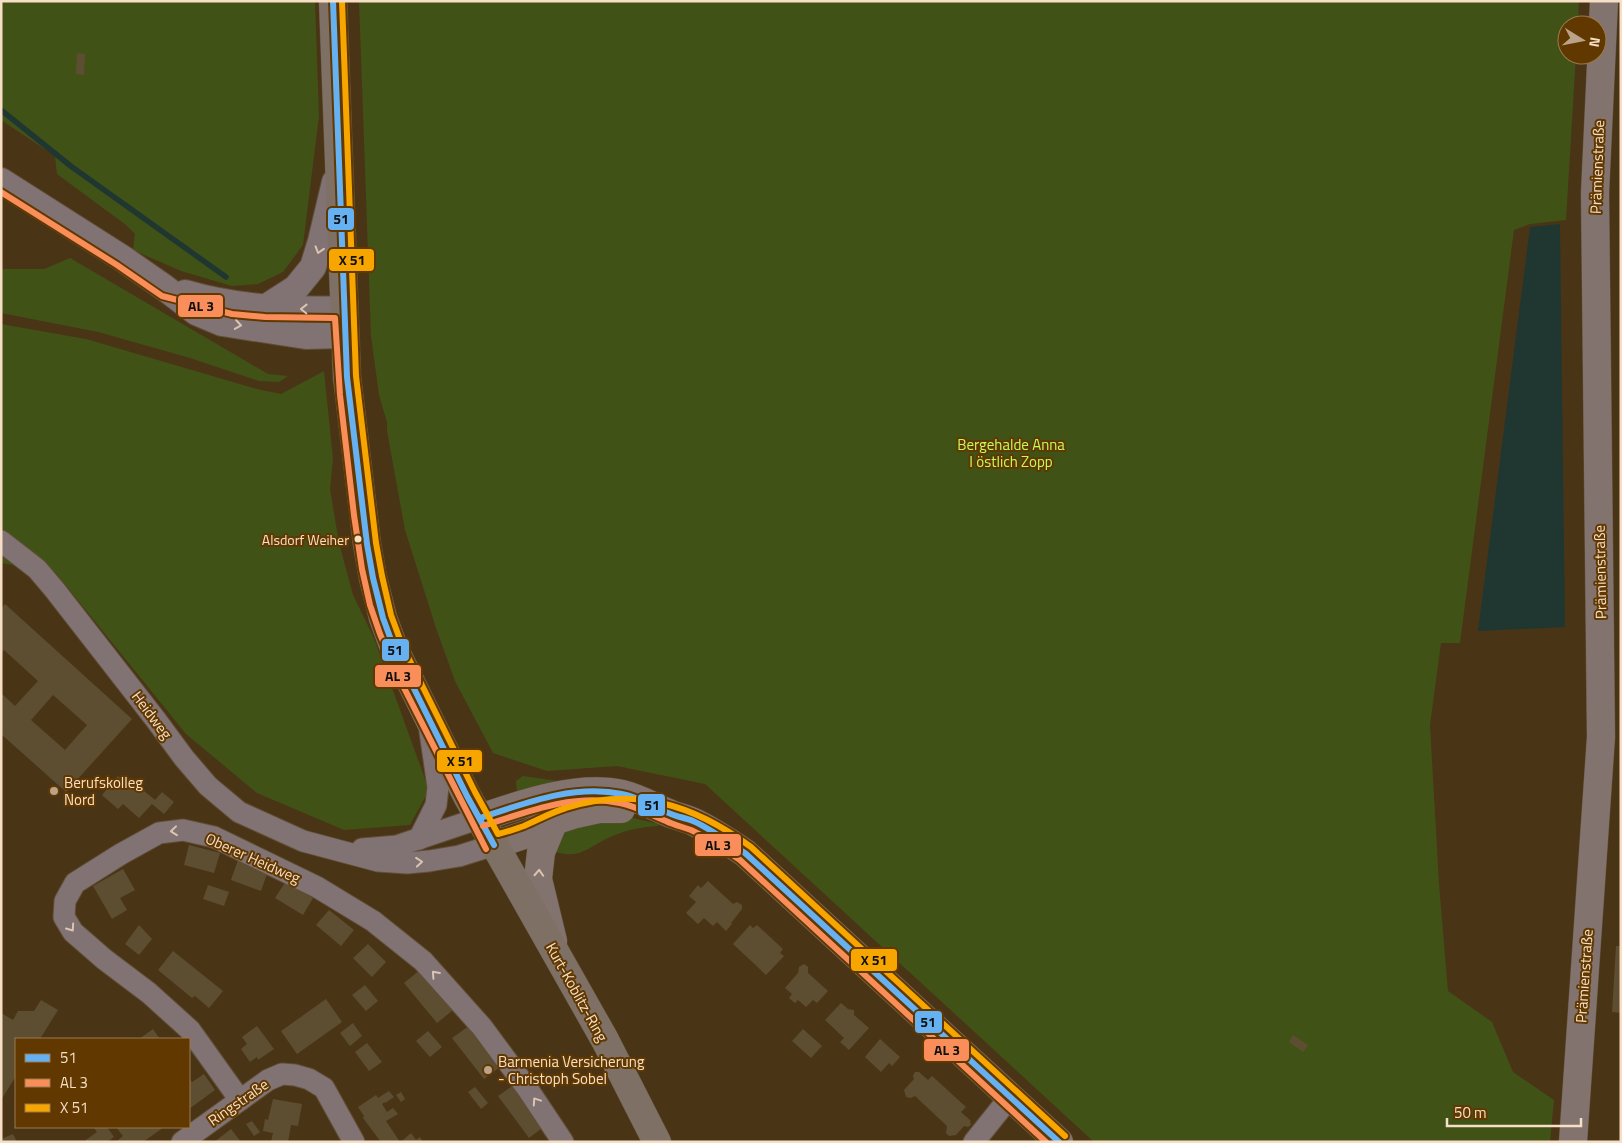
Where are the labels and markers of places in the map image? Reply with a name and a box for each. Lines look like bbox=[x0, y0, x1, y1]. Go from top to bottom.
place label: Alsdorf Weiher bbox=[262, 529, 349, 550]
marker: Alsdorf Weiher bbox=[353, 534, 363, 544]
place label: Berufskolleg Nord bbox=[64, 771, 143, 811]
marker: Berufskolleg Nord bbox=[48, 785, 60, 797]
place label: Barmenia Versicherung - Christoph Sobel bbox=[498, 1050, 645, 1090]
marker: Barmenia Versicherung - Christoph Sobel bbox=[482, 1064, 494, 1076]

